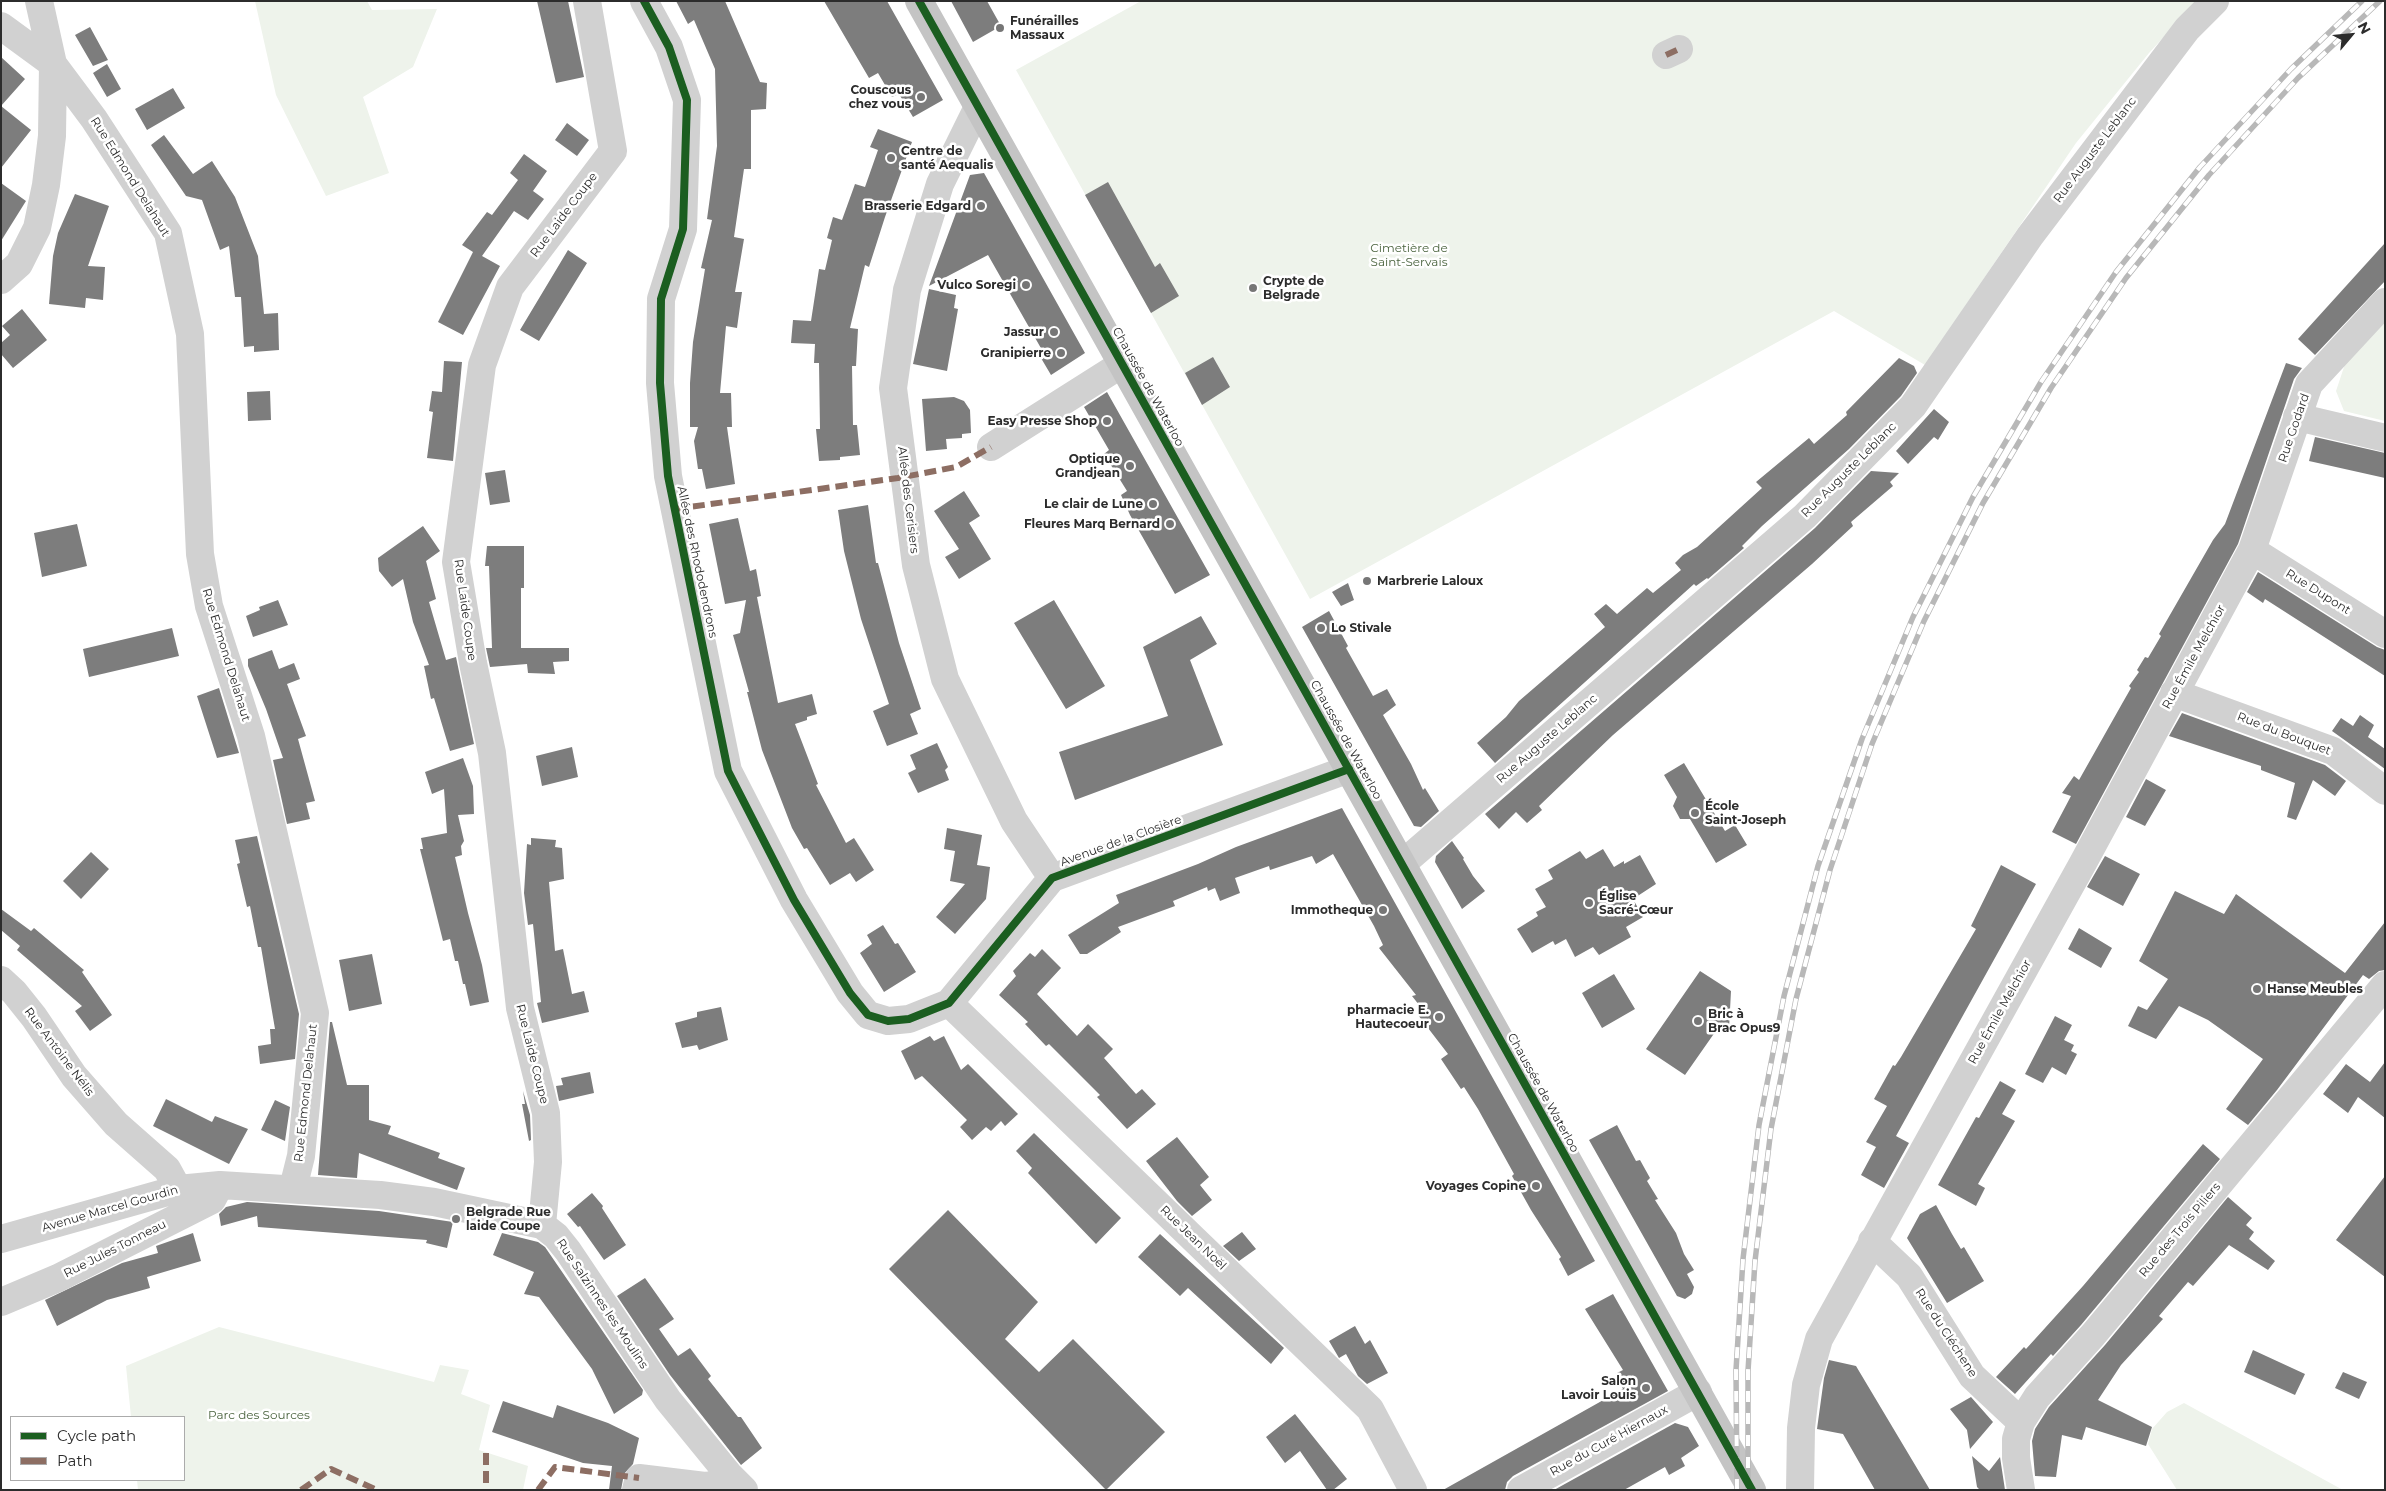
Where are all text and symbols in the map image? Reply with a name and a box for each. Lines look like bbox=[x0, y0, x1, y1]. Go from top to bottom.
north arrow bbox=[2326, 10, 2376, 60]
place label: Funérailles Massaux bbox=[1010, 14, 1079, 42]
text: N bbox=[2354, 19, 2375, 37]
marker: Funérailles Massaux bbox=[994, 22, 1006, 34]
place label: Couscous chez vous bbox=[849, 83, 911, 111]
marker: Couscous chez vous bbox=[915, 91, 927, 103]
street label: Rue Auguste Leblanc bbox=[2051, 94, 2139, 206]
street label: Rue Edmond Delahaut bbox=[87, 114, 173, 240]
place label: Centre de santé Aequalis bbox=[901, 144, 993, 172]
marker: Centre de santé Aequalis bbox=[885, 152, 897, 164]
street label: Rue Laide Coupe bbox=[527, 170, 601, 260]
place label: Brasserie Edgard bbox=[864, 199, 971, 213]
marker: Brasserie Edgard bbox=[975, 200, 987, 212]
park label: Cimetière de Saint-Servais bbox=[1370, 241, 1448, 269]
place label: Crypte de Belgrade bbox=[1263, 274, 1324, 302]
place label: Vulco Soregi bbox=[937, 278, 1016, 292]
marker: Vulco Soregi bbox=[1020, 279, 1032, 291]
marker: Crypte de Belgrade bbox=[1247, 282, 1259, 294]
place label: Jassur bbox=[1004, 325, 1044, 339]
street label: Chaussée de Waterloo bbox=[1109, 325, 1187, 449]
marker: Jassur bbox=[1048, 326, 1060, 338]
place label: Granipierre bbox=[981, 346, 1051, 360]
marker: Granipierre bbox=[1055, 347, 1067, 359]
street label: Rue Godard bbox=[2275, 392, 2313, 464]
place label: Easy Presse Shop bbox=[987, 414, 1097, 428]
marker: Easy Presse Shop bbox=[1101, 415, 1113, 427]
street label: Rue Auguste Leblanc bbox=[1799, 420, 1899, 520]
street label: Allée des Cerisiers bbox=[894, 446, 922, 554]
place label: Optique Grandjean bbox=[1055, 452, 1120, 480]
marker: Optique Grandjean bbox=[1124, 460, 1136, 472]
street label: Allée des Rhododendrons bbox=[674, 485, 720, 639]
place label: Le clair de Lune bbox=[1044, 497, 1143, 511]
marker: Le clair de Lune bbox=[1147, 498, 1159, 510]
place label: Fleures Marq Bernard bbox=[1024, 517, 1160, 531]
marker: Fleures Marq Bernard bbox=[1164, 518, 1176, 530]
street label: Rue Laide Coupe bbox=[451, 558, 479, 662]
street label: Rue Dupont bbox=[2283, 566, 2353, 618]
place label: Marbrerie Laloux bbox=[1377, 574, 1483, 588]
marker: Marbrerie Laloux bbox=[1361, 575, 1373, 587]
street label: Rue Edmond Delahaut bbox=[199, 587, 253, 723]
street label: Rue Émile Melchior bbox=[2159, 602, 2229, 712]
place label: Lo Stivale bbox=[1331, 621, 1391, 635]
marker: Lo Stivale bbox=[1315, 622, 1327, 634]
street label: Chaussée de Waterloo bbox=[1307, 678, 1385, 802]
street label: Rue Auguste Leblanc bbox=[1494, 691, 1600, 787]
street label: Rue du Bouquet bbox=[2235, 709, 2333, 759]
place label: École Saint-Joseph bbox=[1705, 799, 1786, 827]
marker: École Saint-Joseph bbox=[1689, 807, 1701, 819]
street label: Avenue de la Closière bbox=[1058, 812, 1184, 870]
place label: Église Sacré-Cœur bbox=[1599, 889, 1673, 917]
marker: Église Sacré-Cœur bbox=[1583, 897, 1595, 909]
place label: Immotheque bbox=[1291, 903, 1373, 917]
marker: Immotheque bbox=[1377, 904, 1389, 916]
street label: Rue Émile Melchior bbox=[1965, 957, 2035, 1067]
place label: Hanse Meubles bbox=[2267, 982, 2363, 996]
marker: Hanse Meubles bbox=[2251, 983, 2263, 995]
street label: Rue Laide Coupe bbox=[513, 1003, 551, 1105]
place label: pharmacie E. Hautecoeur bbox=[1347, 1003, 1429, 1031]
street label: Rue Antoine Nélis bbox=[21, 1005, 97, 1099]
place label: Bric à Brac Opus9 bbox=[1708, 1007, 1780, 1035]
marker: pharmacie E. Hautecoeur bbox=[1433, 1011, 1445, 1023]
marker: Bric à Brac Opus9 bbox=[1692, 1015, 1704, 1027]
street label: Rue Edmond Delahaut bbox=[292, 1023, 320, 1163]
street label: Chaussée de Waterloo bbox=[1504, 1031, 1582, 1155]
place label: Voyages Copine bbox=[1426, 1179, 1526, 1193]
marker: Voyages Copine bbox=[1530, 1180, 1542, 1192]
street label: Rue des Trois Piliers bbox=[2136, 1180, 2224, 1280]
street label: Avenue Marcel Gourdin bbox=[40, 1183, 180, 1235]
street label: Rue Jean Noël bbox=[1157, 1203, 1229, 1273]
place label: Belgrade Rue laide Coupe bbox=[466, 1205, 551, 1233]
marker: Belgrade Rue laide Coupe bbox=[450, 1213, 462, 1225]
street label: Rue Jules Tonneau bbox=[61, 1217, 169, 1281]
street label: Rue Salzinnes les Moulins bbox=[553, 1236, 651, 1372]
street label: Rue du Cléchene bbox=[1912, 1286, 1980, 1380]
place label: Salon Lavoir Louis bbox=[1561, 1374, 1636, 1402]
marker: Salon Lavoir Louis bbox=[1640, 1382, 1652, 1394]
street label: Rue du Curé Hiernaux bbox=[1548, 1403, 1670, 1479]
park label: Parc des Sources bbox=[208, 1408, 310, 1422]
legend bbox=[10, 1416, 185, 1481]
text: Cycle path bbox=[57, 1426, 136, 1445]
text: Path bbox=[57, 1451, 93, 1470]

